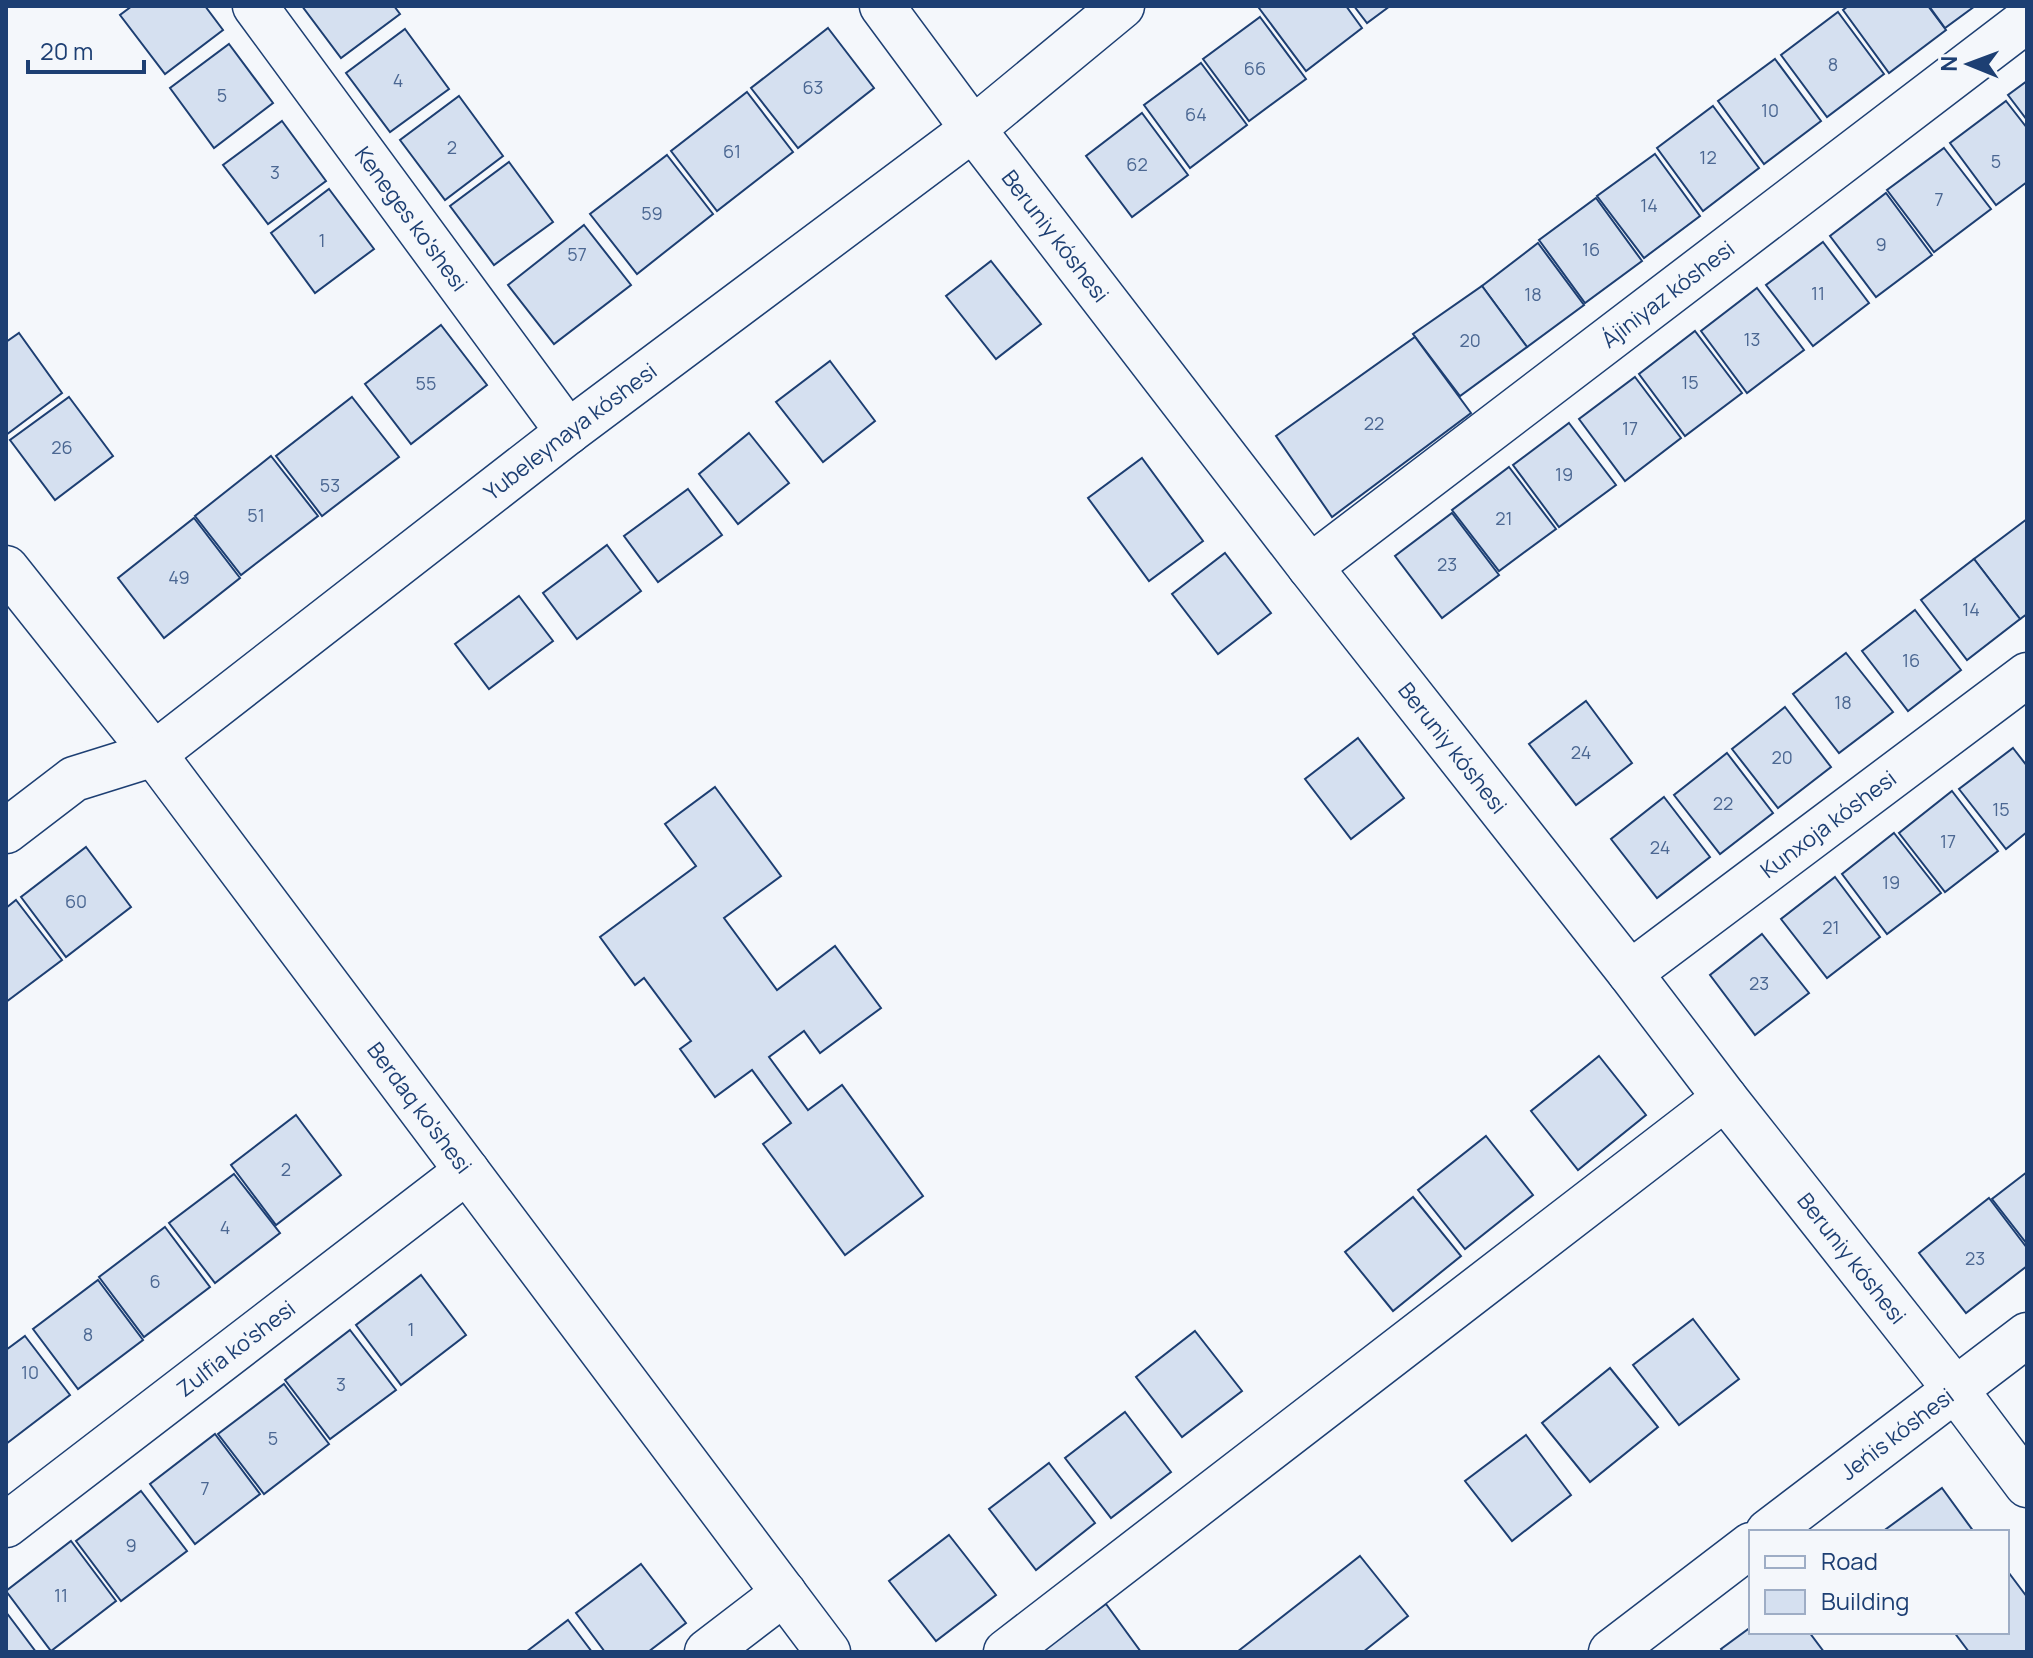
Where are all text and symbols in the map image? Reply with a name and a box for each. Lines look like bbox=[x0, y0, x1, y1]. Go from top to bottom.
scale bar bbox=[28, 24, 144, 74]
north arrow bbox=[1929, 24, 2009, 104]
text: 20 m bbox=[40, 34, 93, 67]
house number: 8 bbox=[1828, 52, 1838, 76]
text: N bbox=[1934, 55, 1964, 72]
house number: 66 bbox=[1244, 56, 1266, 80]
house number: 4 bbox=[393, 68, 403, 92]
house number: 63 bbox=[802, 75, 824, 99]
house number: 5 bbox=[217, 83, 227, 107]
house number: 10 bbox=[1761, 98, 1779, 122]
house number: 64 bbox=[1185, 102, 1207, 126]
house number: 2 bbox=[447, 135, 457, 159]
house number: 61 bbox=[723, 139, 741, 163]
street label: Keneges ko'shesi bbox=[348, 140, 475, 297]
house number: 12 bbox=[1699, 145, 1717, 169]
house number: 5 bbox=[1991, 149, 2001, 173]
house number: 62 bbox=[1126, 152, 1148, 176]
house number: 3 bbox=[270, 160, 280, 184]
street label: Beruniy kóshesi bbox=[995, 164, 1116, 308]
house number: 7 bbox=[1934, 187, 1944, 211]
house number: 14 bbox=[1640, 193, 1658, 217]
house number: 59 bbox=[641, 201, 663, 225]
house number: 1 bbox=[318, 228, 326, 252]
house number: 9 bbox=[1875, 232, 1887, 256]
street label: Ájiniyaz kóshesi bbox=[1595, 234, 1741, 355]
house number: 16 bbox=[1582, 237, 1600, 261]
house number: 57 bbox=[567, 242, 587, 266]
house number: 11 bbox=[1811, 281, 1825, 305]
house number: 18 bbox=[1524, 282, 1542, 306]
house number: 13 bbox=[1744, 327, 1760, 351]
house number: 20 bbox=[1459, 328, 1481, 352]
street label: Yubeleynaya kóshesi bbox=[478, 356, 663, 507]
house number: 15 bbox=[1681, 370, 1699, 394]
house number: 55 bbox=[416, 371, 436, 395]
house number: 22 bbox=[1364, 411, 1384, 435]
house number: 17 bbox=[1622, 416, 1638, 440]
house number: 26 bbox=[51, 435, 73, 459]
house number: 19 bbox=[1555, 462, 1573, 486]
house number: 53 bbox=[320, 473, 340, 497]
house number: 51 bbox=[247, 503, 265, 527]
house number: 21 bbox=[1495, 506, 1513, 530]
house number: 23 bbox=[1437, 552, 1457, 576]
house number: 49 bbox=[168, 565, 190, 589]
house number: 14 bbox=[1962, 597, 1980, 621]
house number: 16 bbox=[1902, 648, 1920, 672]
street label: Beruniy kóshesi bbox=[1391, 676, 1514, 820]
house number: 18 bbox=[1834, 690, 1852, 714]
house number: 24 bbox=[1571, 740, 1591, 764]
house number: 20 bbox=[1771, 745, 1793, 769]
street label: Kunxoja kóshesi bbox=[1754, 763, 1902, 885]
house number: 22 bbox=[1713, 791, 1733, 815]
house number: 15 bbox=[1992, 797, 2010, 821]
house number: 17 bbox=[1940, 829, 1956, 853]
house number: 24 bbox=[1650, 835, 1670, 859]
house number: 19 bbox=[1882, 870, 1900, 894]
house number: 60 bbox=[65, 889, 87, 913]
house number: 21 bbox=[1822, 915, 1840, 939]
house number: 23 bbox=[1749, 971, 1769, 995]
street label: Berdaq ko'shesi bbox=[360, 1036, 479, 1180]
house number: 2 bbox=[281, 1157, 291, 1181]
street label: Beruniy kóshesi bbox=[1791, 1187, 1913, 1330]
house number: 4 bbox=[220, 1215, 230, 1239]
house number: 23 bbox=[1965, 1246, 1985, 1270]
house number: 6 bbox=[149, 1269, 161, 1293]
street label: Zulfia ko'shesi bbox=[171, 1293, 301, 1403]
house number: 1 bbox=[407, 1317, 415, 1341]
house number: 8 bbox=[83, 1322, 93, 1346]
house number: 10 bbox=[21, 1360, 39, 1384]
house number: 3 bbox=[336, 1372, 346, 1396]
street label: Jeńis kóshesi bbox=[1834, 1381, 1960, 1487]
house number: 5 bbox=[268, 1426, 278, 1450]
house number: 7 bbox=[200, 1476, 210, 1500]
legend bbox=[1749, 1530, 2009, 1634]
house number: 9 bbox=[125, 1533, 137, 1557]
text: Road bbox=[1821, 1544, 1878, 1577]
house number: 11 bbox=[54, 1583, 68, 1607]
text: Building bbox=[1821, 1584, 1909, 1617]

